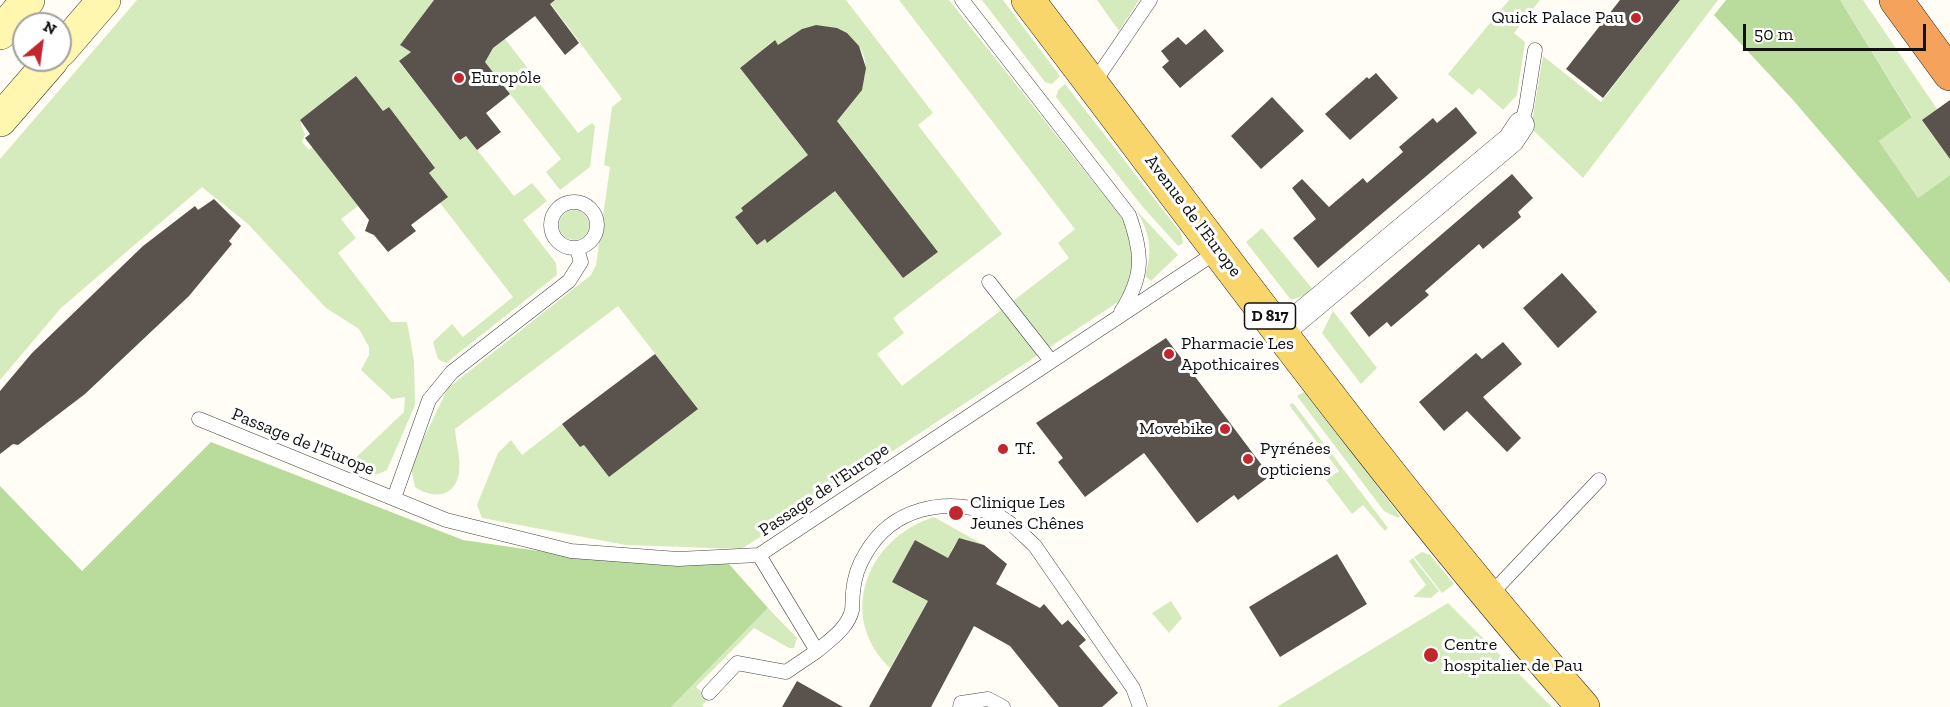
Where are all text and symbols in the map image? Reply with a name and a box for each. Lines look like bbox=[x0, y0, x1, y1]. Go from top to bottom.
place label: Quick Palace Pau bbox=[1492, 7, 1624, 29]
marker: Quick Palace Pau bbox=[1629, 11, 1643, 25]
north arrow bbox=[12, 12, 72, 72]
scale bar bbox=[1746, 12, 1929, 50]
text: N bbox=[40, 16, 60, 39]
text: 50 m bbox=[1754, 23, 1793, 45]
place label: Europôle bbox=[471, 67, 541, 89]
marker: Europôle bbox=[452, 71, 466, 85]
street label: Avenue de l'Europe bbox=[1140, 151, 1246, 281]
road number: D 817 bbox=[1244, 303, 1296, 329]
place label: Pharmacie Les Apothicaires bbox=[1181, 333, 1294, 376]
marker: Pharmacie Les Apothicaires bbox=[1162, 347, 1176, 361]
street label: Passage de l'Europe bbox=[228, 403, 378, 481]
place label: Movebike bbox=[1139, 418, 1213, 440]
marker: Movebike bbox=[1218, 422, 1232, 436]
place label: Tf. bbox=[1015, 438, 1036, 460]
place label: Pyrénées opticiens bbox=[1260, 438, 1331, 480]
street label: Passage de l'Europe bbox=[755, 439, 893, 541]
marker: Tf. bbox=[996, 442, 1010, 456]
marker: Pyrénées opticiens bbox=[1241, 452, 1255, 466]
place label: Clinique Les Jeunes Chênes bbox=[970, 492, 1084, 534]
marker: Clinique Les Jeunes Chênes bbox=[947, 504, 965, 522]
place label: Centre hospitalier de Pau bbox=[1444, 634, 1583, 676]
marker: Centre hospitalier de Pau bbox=[1422, 646, 1440, 664]

